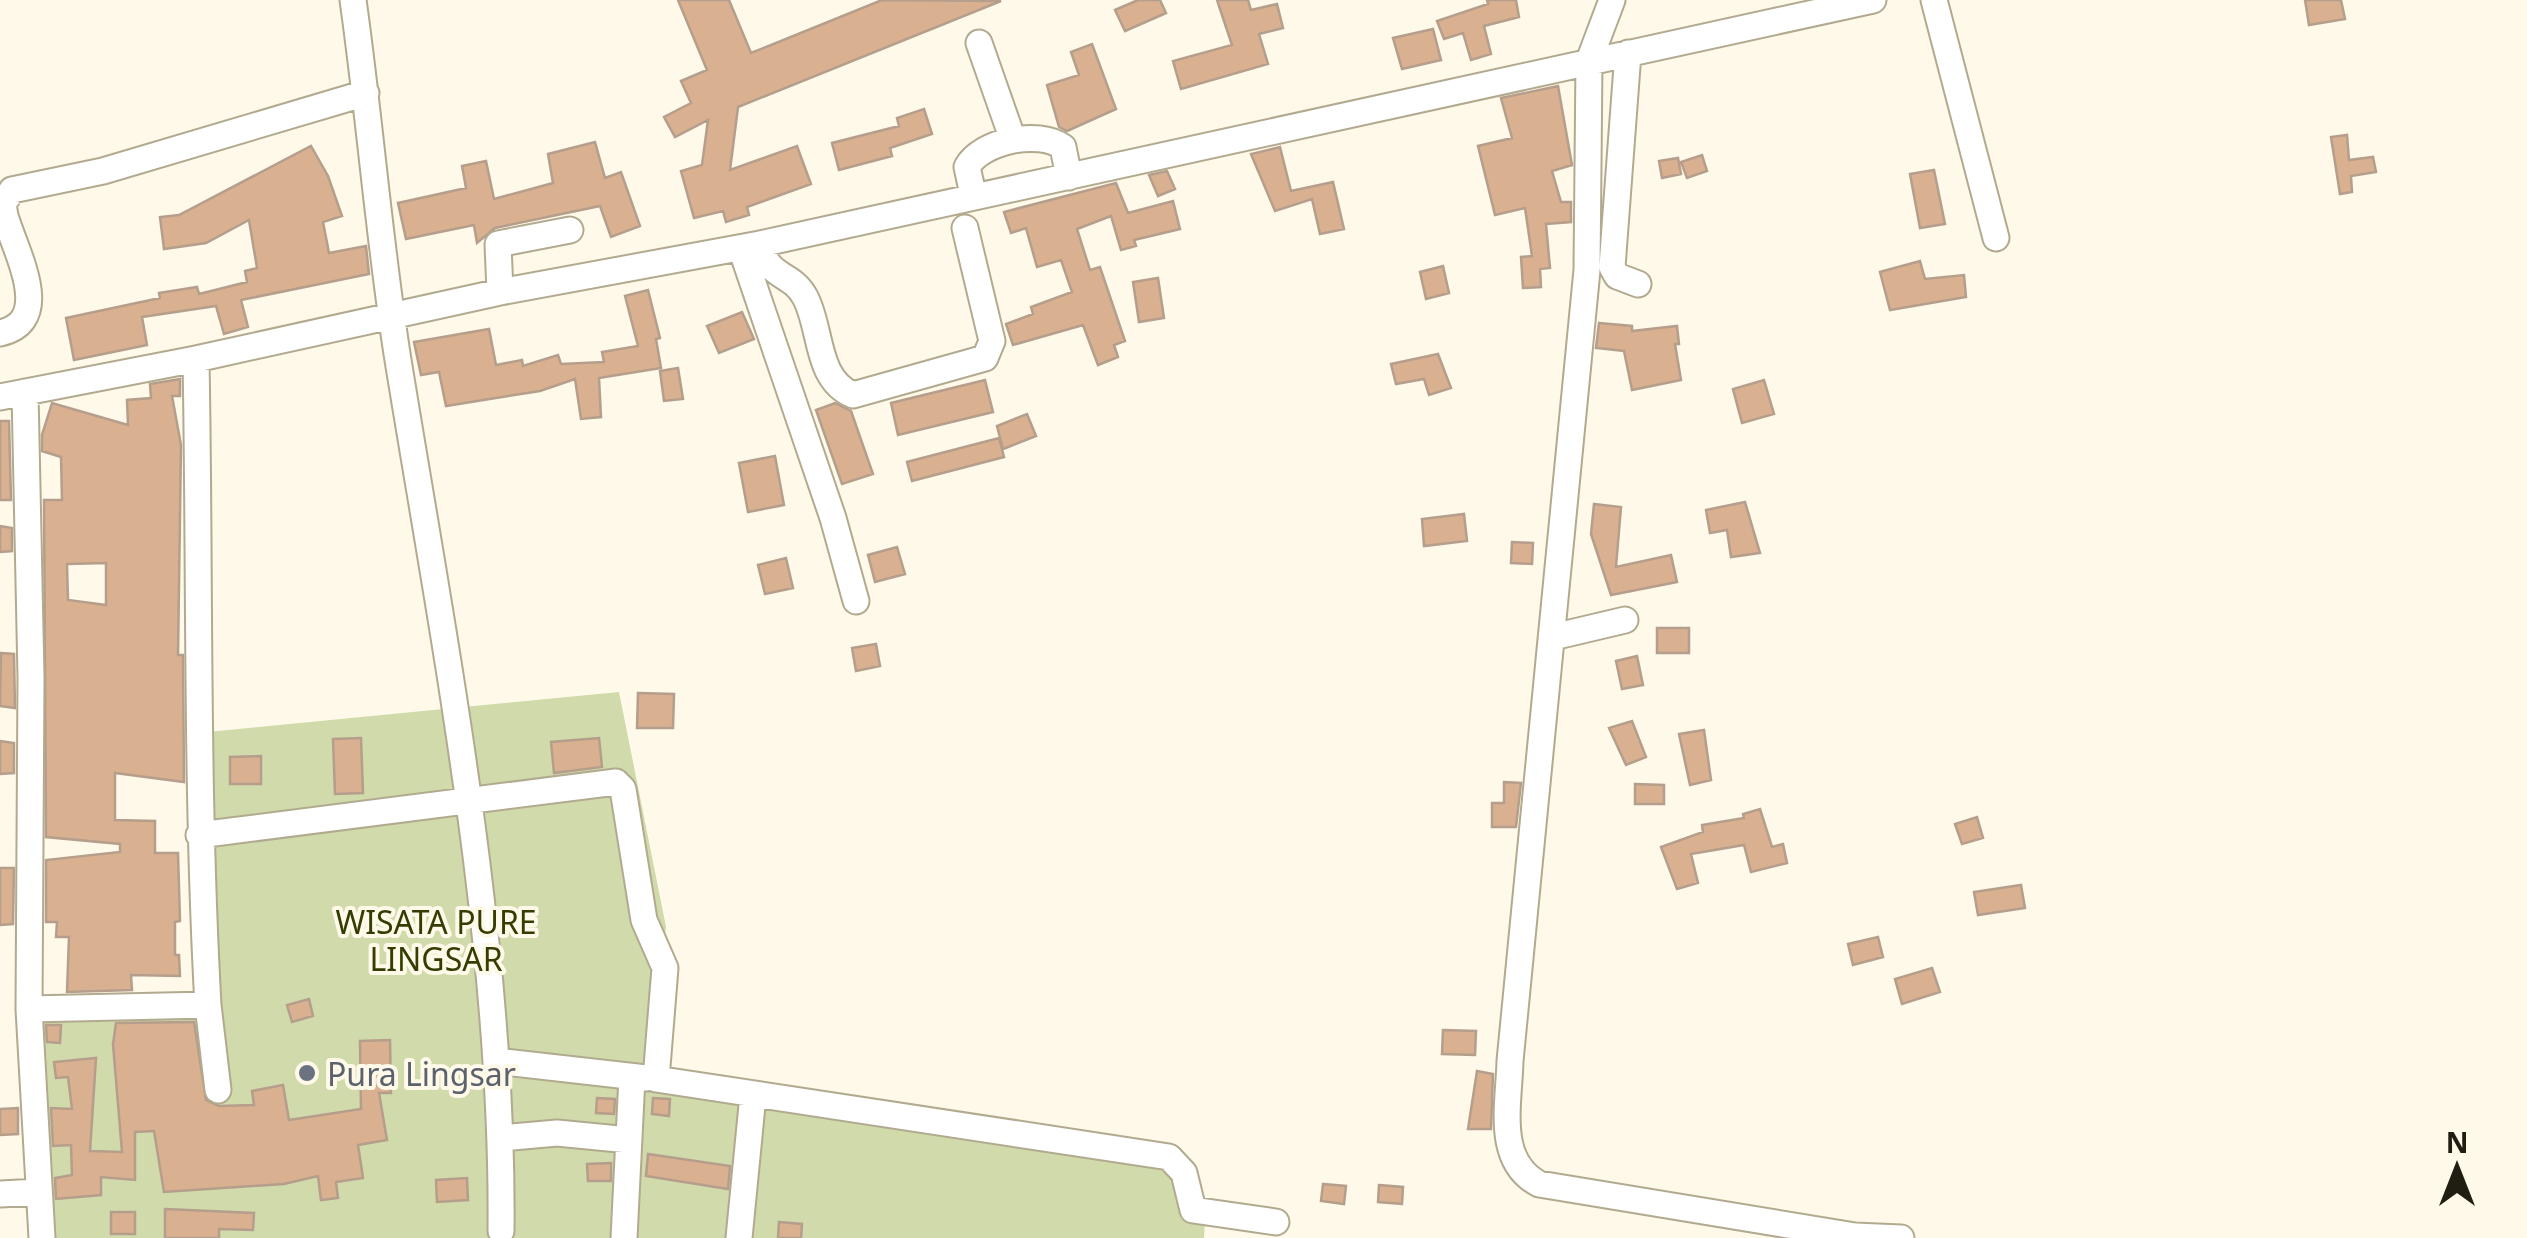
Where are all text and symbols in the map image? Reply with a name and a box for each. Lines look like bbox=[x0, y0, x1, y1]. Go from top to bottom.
park label: WISATA PURE LINGSAR bbox=[335, 900, 537, 980]
place label: Pura Lingsar bbox=[327, 1052, 516, 1095]
marker: Pura Lingsar bbox=[296, 1062, 318, 1084]
north arrow bbox=[2407, 1118, 2507, 1218]
text: N bbox=[2446, 1123, 2468, 1161]

